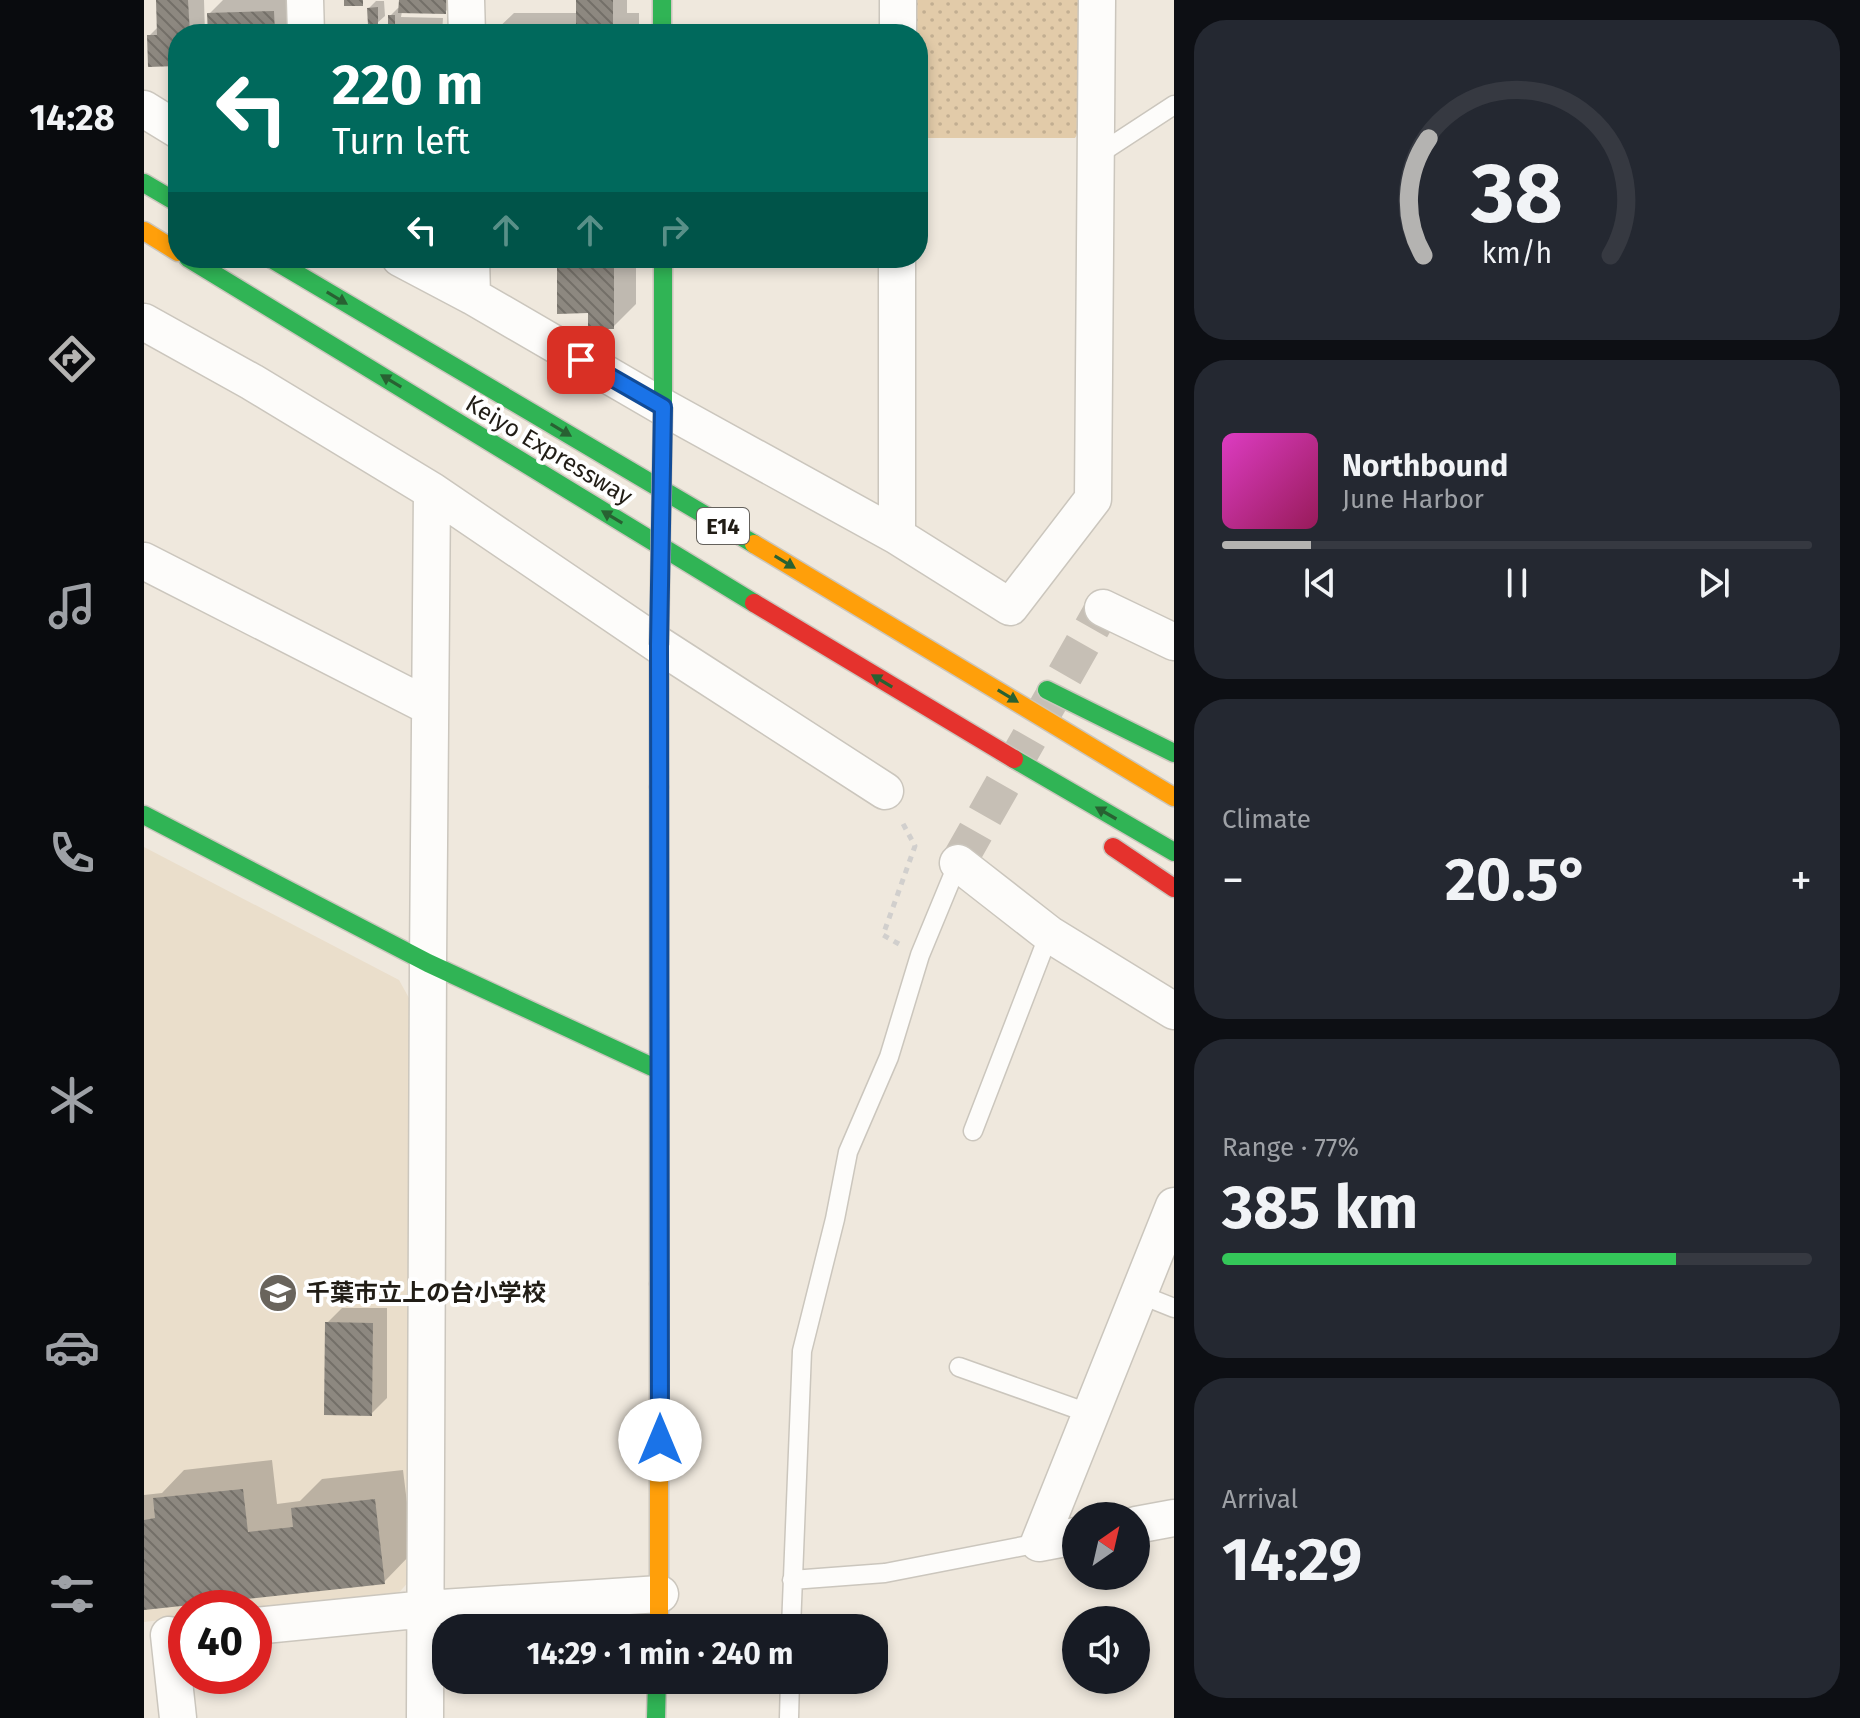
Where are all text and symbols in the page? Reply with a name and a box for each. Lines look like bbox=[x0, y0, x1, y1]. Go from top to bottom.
text: 220 m bbox=[332, 52, 483, 119]
icon: left bbox=[200, 56, 304, 160]
text: 14:28 bbox=[29, 96, 115, 140]
text: Turn left bbox=[332, 120, 470, 164]
text: 38 bbox=[1470, 143, 1563, 243]
icon: left bbox=[400, 208, 444, 252]
icon: ahead bbox=[484, 208, 528, 252]
icon: ahead bbox=[568, 208, 612, 252]
icon: right bbox=[652, 208, 696, 252]
text: km/h bbox=[1482, 236, 1552, 271]
one-way arrow bbox=[326, 291, 349, 305]
pin bbox=[547, 326, 615, 394]
icon: directions bbox=[44, 331, 100, 387]
icon: arrive bbox=[559, 338, 603, 382]
one-way arrow bbox=[380, 375, 402, 389]
street label: Keiyo Expressway bbox=[461, 389, 638, 511]
one-way arrow bbox=[550, 423, 572, 437]
text: Northbound bbox=[1342, 448, 1508, 484]
text: June Harbor bbox=[1342, 484, 1484, 515]
road number: E14 bbox=[697, 508, 749, 544]
one-way arrow bbox=[602, 509, 623, 524]
one-way arrow bbox=[774, 555, 796, 569]
icon: previous bbox=[1298, 561, 1342, 605]
icon: pause bbox=[1495, 561, 1539, 605]
icon: next bbox=[1692, 561, 1736, 605]
icon: music bbox=[44, 578, 100, 634]
one-way arrow bbox=[871, 675, 893, 689]
one-way arrow bbox=[997, 689, 1019, 703]
text: Climate bbox=[1222, 804, 1311, 835]
one-way arrow bbox=[1095, 806, 1118, 820]
icon: phone bbox=[44, 825, 100, 881]
text: 20.5° bbox=[1445, 844, 1589, 916]
text: − bbox=[1222, 854, 1244, 907]
text: + bbox=[1790, 854, 1812, 907]
icon: climate bbox=[44, 1072, 100, 1128]
text: Range · 77% bbox=[1222, 1132, 1359, 1163]
text: 385 km bbox=[1222, 1172, 1418, 1244]
school or university icon: 千葉市立上の台小学校 bbox=[257, 1272, 299, 1314]
place label: 千葉市立上の台小学校 bbox=[306, 1279, 546, 1307]
icon: car bbox=[44, 1319, 100, 1375]
position arrow bbox=[618, 1398, 702, 1482]
text: Arrival bbox=[1222, 1484, 1298, 1515]
north arrow bbox=[1062, 1502, 1150, 1590]
map controls bbox=[1062, 1502, 1150, 1694]
text: 14:29 bbox=[1222, 1524, 1362, 1596]
icon: filters bbox=[44, 1566, 100, 1622]
speed limit sign: 40 bbox=[168, 1590, 272, 1694]
button: sound bbox=[1062, 1606, 1150, 1694]
text: 14:29 · 1 min · 240 m bbox=[527, 1636, 793, 1672]

